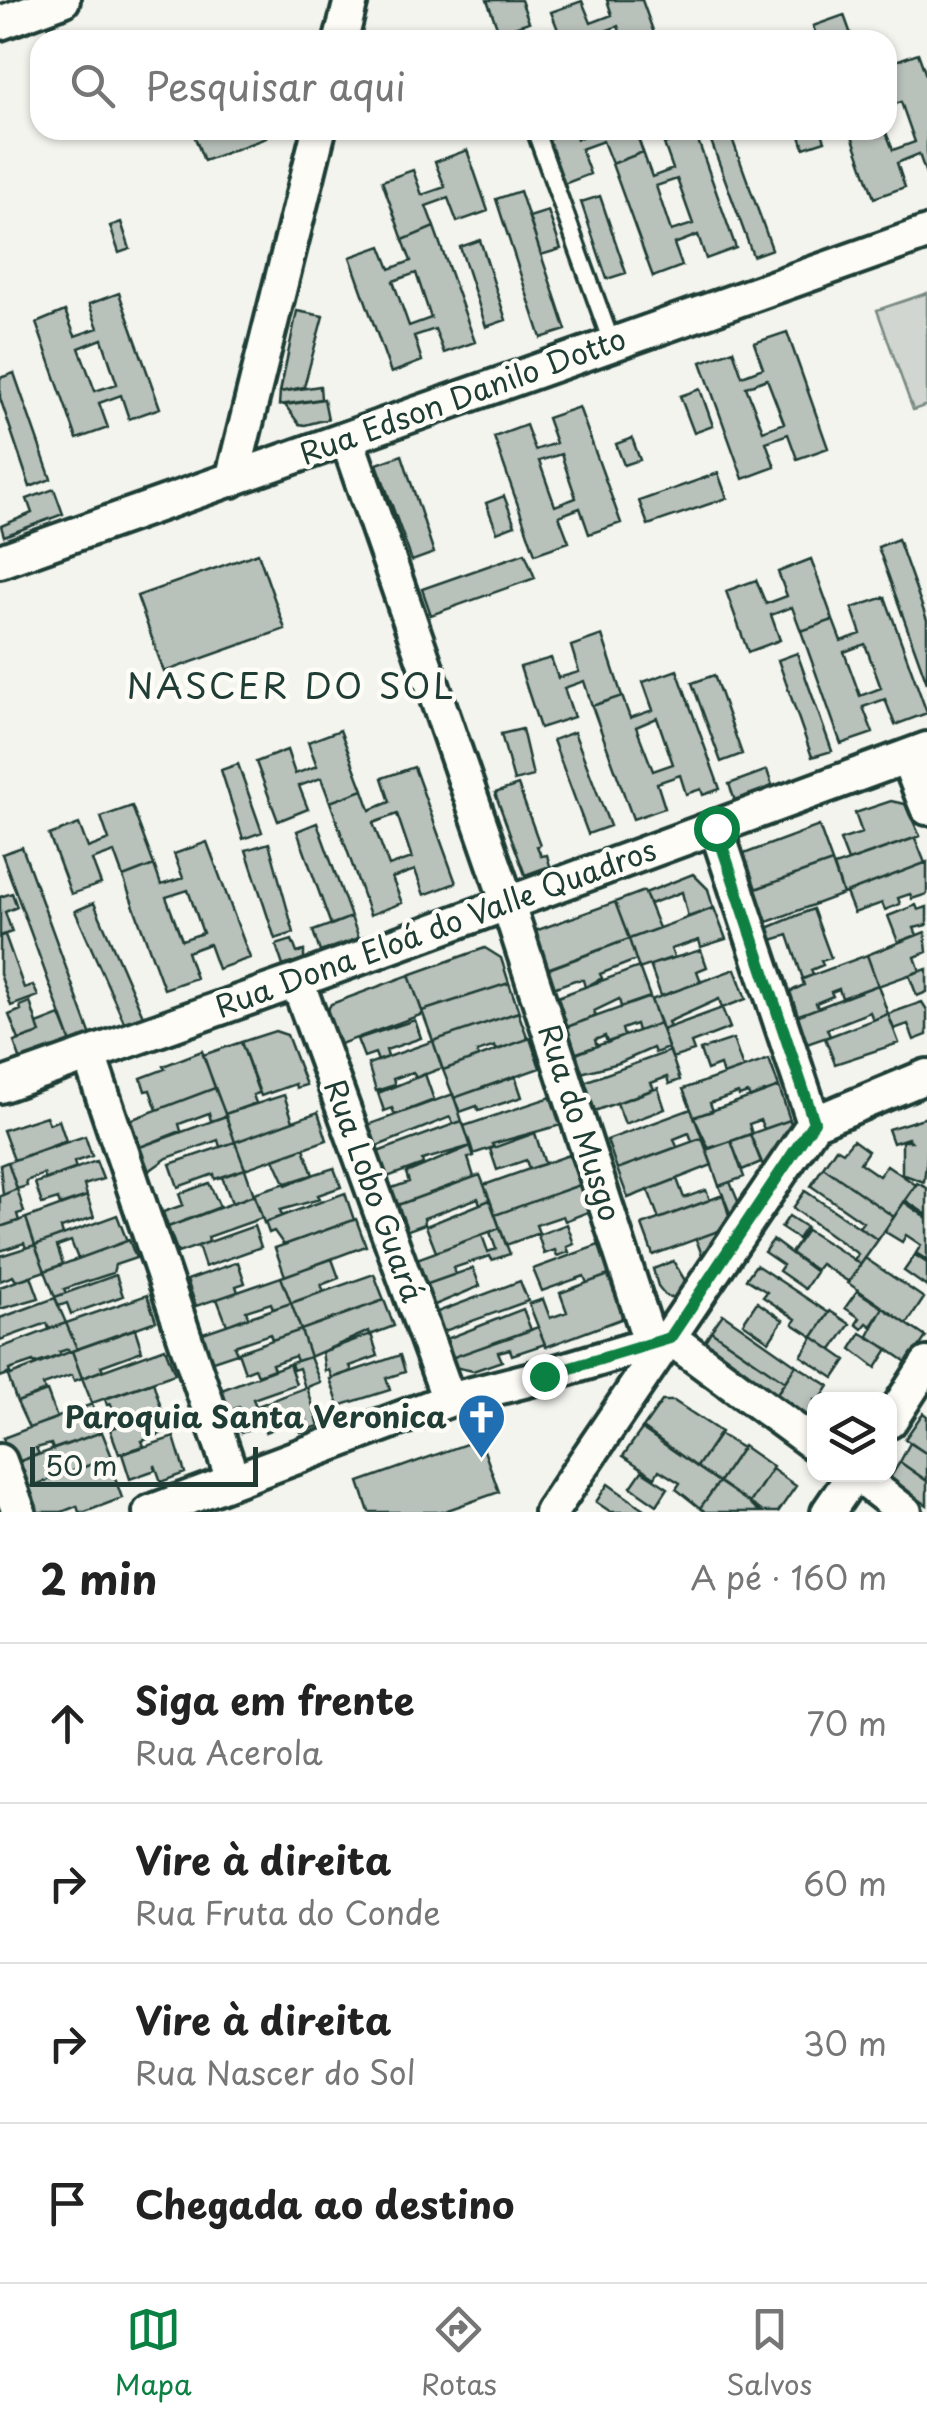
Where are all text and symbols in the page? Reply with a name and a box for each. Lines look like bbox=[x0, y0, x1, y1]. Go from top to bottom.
search box bbox=[30, 30, 897, 140]
text: Pesquisar aqui bbox=[145, 57, 406, 114]
icon: search bbox=[65, 58, 120, 113]
street label: Rua Edson Danilo Dotto bbox=[293, 315, 632, 475]
district label: NASCER DO SOL bbox=[126, 658, 456, 711]
route start bbox=[694, 806, 740, 852]
street label: Rua Dona Eloá do Valle Quadros bbox=[208, 826, 662, 1028]
street label: Rua do Musgo bbox=[528, 1018, 634, 1227]
street label: Rua Lobo Guará bbox=[314, 1072, 437, 1308]
route end bbox=[522, 1354, 568, 1400]
church icon: Paroquia Santa Veronica bbox=[456, 1392, 508, 1460]
map controls bbox=[807, 1392, 897, 1482]
button: layers bbox=[807, 1392, 897, 1482]
place label: Paroquia Santa Veronica bbox=[65, 1393, 447, 1438]
scale bar bbox=[30, 1442, 258, 1486]
text: 50 m bbox=[45, 1443, 118, 1486]
text: 2 min bbox=[40, 1546, 157, 1609]
text: A pé · 160 m bbox=[690, 1553, 887, 1601]
text: Siga em frente bbox=[135, 1671, 415, 1728]
icon: ahead bbox=[40, 1696, 95, 1751]
text: 70 m bbox=[807, 1699, 887, 1747]
text: Rua Acerola bbox=[135, 1728, 323, 1776]
text: Vire à direita bbox=[135, 1831, 391, 1888]
icon: right bbox=[40, 1856, 95, 1911]
text: 60 m bbox=[803, 1859, 887, 1907]
text: Rua Fruta do Conde bbox=[135, 1888, 441, 1936]
text: Vire à direita bbox=[135, 1991, 391, 2048]
icon: right bbox=[40, 2016, 95, 2071]
text: 30 m bbox=[803, 2019, 887, 2067]
text: Rua Nascer do Sol bbox=[135, 2048, 416, 2096]
text: Chegada ao destino bbox=[135, 2175, 514, 2232]
icon: arrive bbox=[40, 2176, 95, 2231]
tab: Mapa bbox=[115, 2302, 192, 2405]
tab: Rotas bbox=[421, 2302, 497, 2405]
tab: Salvos bbox=[726, 2302, 812, 2405]

